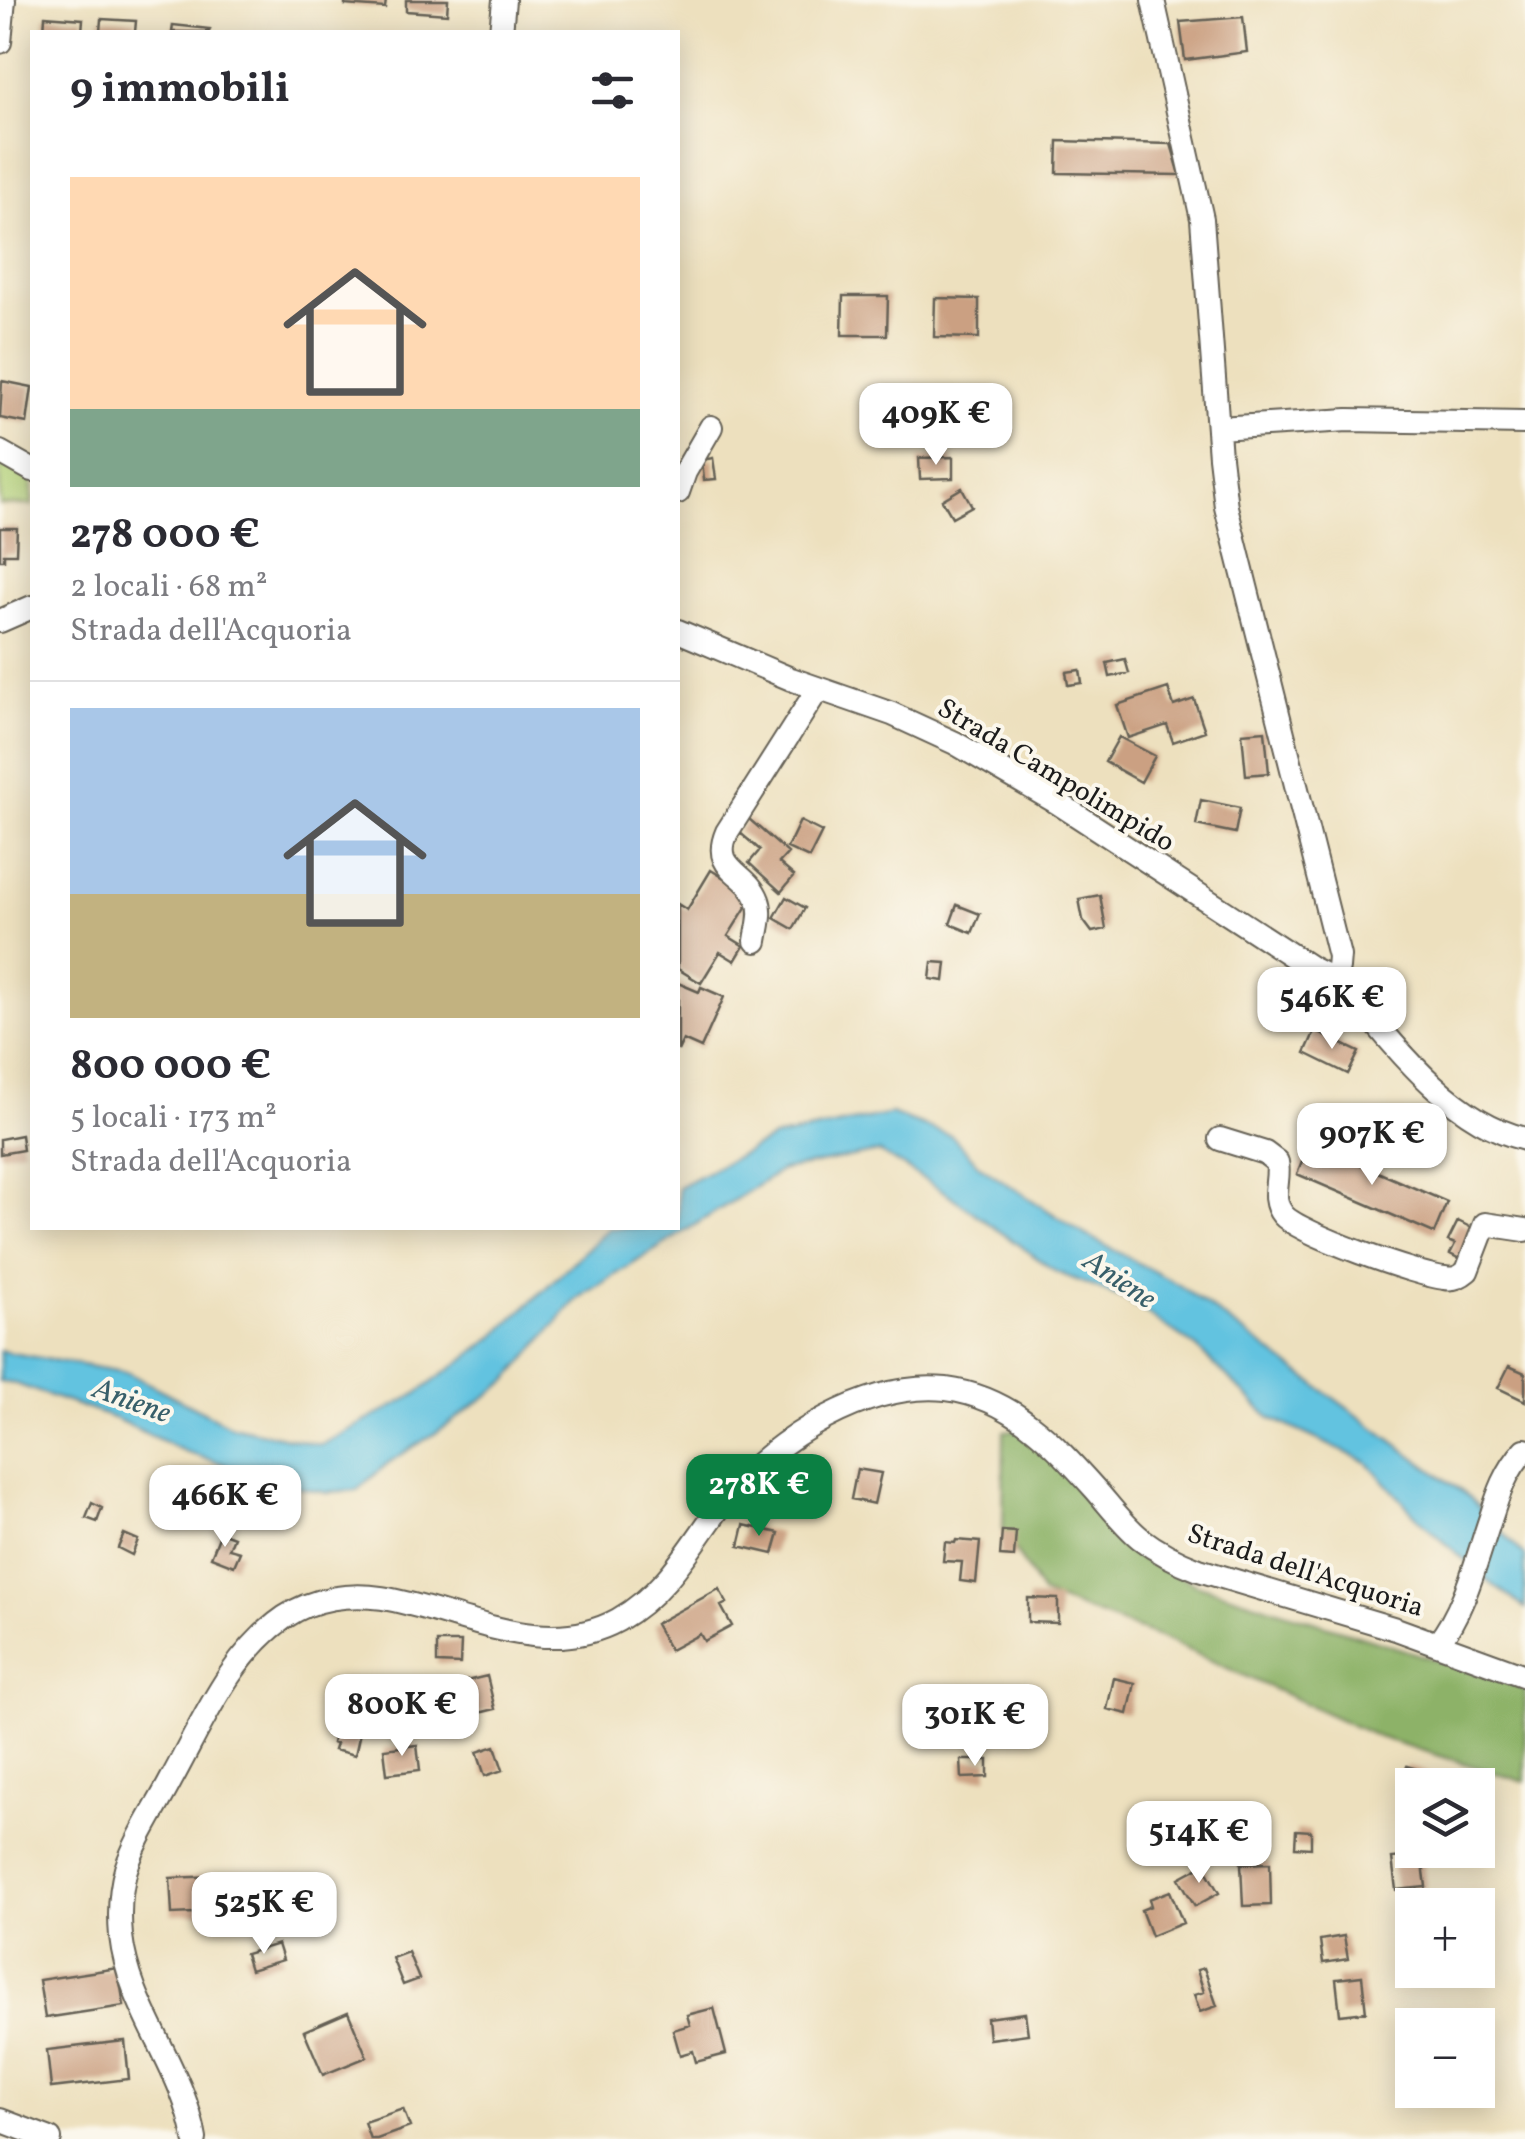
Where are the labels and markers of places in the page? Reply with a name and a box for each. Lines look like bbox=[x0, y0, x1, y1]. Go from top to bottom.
pin: 409K € bbox=[855, 383, 1017, 468]
pin: 546K € bbox=[1251, 967, 1413, 1052]
pin: 907K € bbox=[1291, 1103, 1453, 1188]
pin: 278K € bbox=[678, 1454, 840, 1539]
pin: 466K € bbox=[144, 1465, 306, 1550]
pin: 800K € bbox=[321, 1674, 483, 1759]
pin: 301K € bbox=[894, 1684, 1056, 1769]
pin: 514K € bbox=[1118, 1801, 1280, 1886]
pin: 525K € bbox=[183, 1872, 345, 1957]

